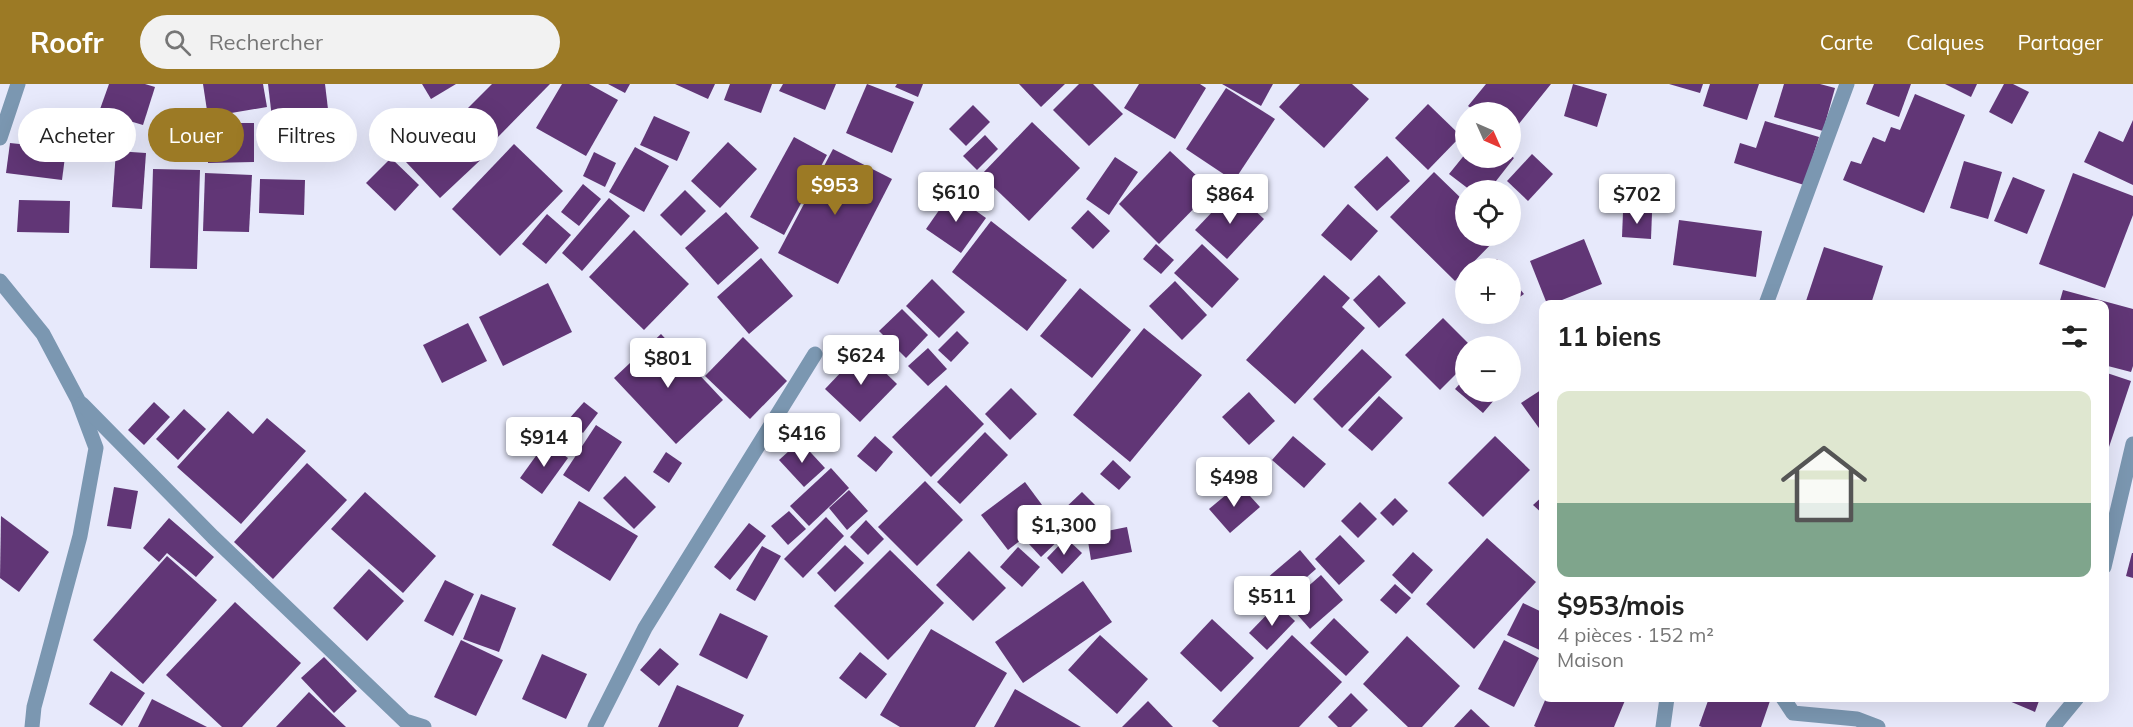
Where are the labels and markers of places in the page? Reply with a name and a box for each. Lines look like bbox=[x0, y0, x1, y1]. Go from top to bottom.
pin: $953 bbox=[799, 165, 871, 216]
pin: $610 bbox=[920, 172, 992, 223]
pin: $864 bbox=[1194, 174, 1266, 225]
pin: $702 bbox=[1601, 174, 1673, 225]
pin: $624 bbox=[825, 335, 897, 386]
pin: $801 bbox=[632, 338, 704, 389]
pin: $416 bbox=[766, 413, 838, 464]
pin: $914 bbox=[508, 417, 580, 468]
pin: $498 bbox=[1198, 457, 1270, 508]
pin: $1,300 bbox=[1015, 505, 1113, 556]
pin: $511 bbox=[1236, 576, 1308, 627]

